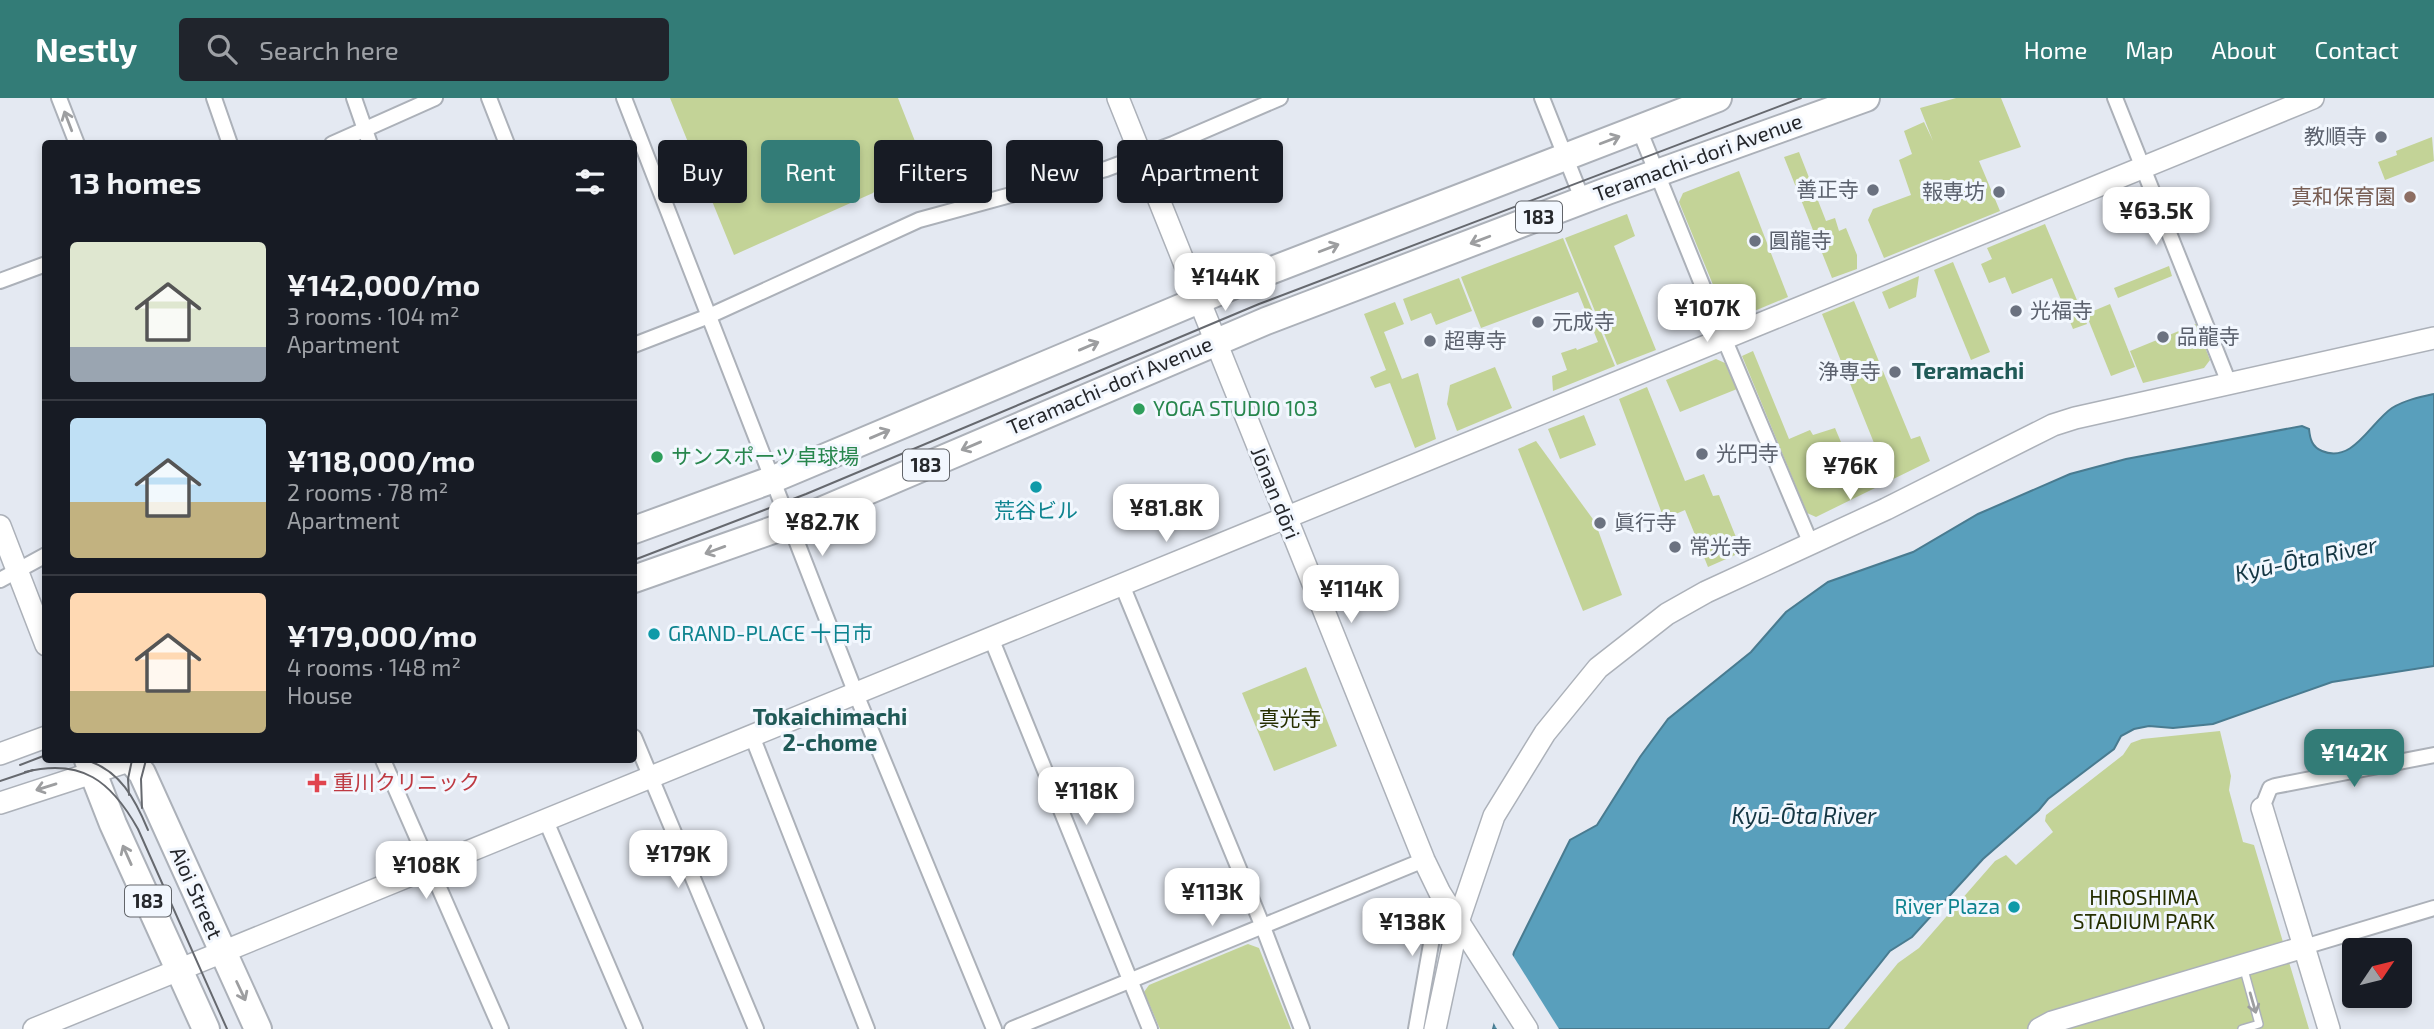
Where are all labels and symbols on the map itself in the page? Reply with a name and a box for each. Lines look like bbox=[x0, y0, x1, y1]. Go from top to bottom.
street label: Teramachi-dori Avenue bbox=[1590, 107, 1805, 206]
one-way arrow bbox=[61, 110, 73, 132]
place label: 教順寺 bbox=[2304, 123, 2367, 148]
marker: 教順寺 bbox=[2373, 129, 2389, 145]
one-way arrow bbox=[1599, 133, 1620, 146]
place label: 善正寺 bbox=[1796, 176, 1859, 201]
place label: 報専坊 bbox=[1922, 178, 1985, 203]
marker: 善正寺 bbox=[1865, 182, 1881, 198]
place label: 真和保育園 bbox=[2291, 183, 2396, 208]
marker: 報専坊 bbox=[1991, 184, 2007, 200]
pin: ¥63.5K bbox=[2099, 188, 2213, 247]
marker: 真和保育園 bbox=[2402, 189, 2418, 205]
road number: 183 bbox=[1516, 202, 1562, 232]
place label: 圓龍寺 bbox=[1769, 227, 1832, 252]
marker: 圓龍寺 bbox=[1747, 233, 1763, 249]
one-way arrow bbox=[1469, 234, 1491, 247]
one-way arrow bbox=[1318, 241, 1339, 254]
pin: ¥144K bbox=[1176, 254, 1274, 313]
pin: ¥107K bbox=[1658, 285, 1756, 344]
place label: 光福寺 bbox=[2030, 297, 2093, 322]
marker: 光福寺 bbox=[2008, 303, 2024, 319]
place label: 元成寺 bbox=[1552, 308, 1615, 333]
marker: 元成寺 bbox=[1530, 314, 1546, 330]
place label: 品龍寺 bbox=[2177, 323, 2240, 348]
place label: 超専寺 bbox=[1444, 327, 1507, 352]
marker: 品龍寺 bbox=[2155, 329, 2171, 345]
street label: Teramachi-dori Avenue bbox=[1003, 330, 1216, 439]
marker: 超専寺 bbox=[1422, 333, 1438, 349]
one-way arrow bbox=[1078, 338, 1100, 351]
district label: Teramachi bbox=[1912, 356, 2024, 384]
place label: 浄専寺 bbox=[1818, 358, 1881, 383]
marker: 浄専寺 bbox=[1887, 364, 1903, 380]
place label: YOGA STUDIO 103 bbox=[1153, 395, 1318, 420]
marker: YOGA STUDIO 103 bbox=[1131, 401, 1147, 417]
one-way arrow bbox=[869, 427, 890, 440]
one-way arrow bbox=[961, 440, 982, 453]
place label: 光円寺 bbox=[1716, 440, 1779, 465]
pin: ¥76K bbox=[1809, 442, 1891, 502]
place label: サンスポーツ卓球場 bbox=[671, 443, 859, 468]
street label: Jōnan dōri bbox=[1247, 443, 1306, 542]
marker: 光円寺 bbox=[1694, 446, 1710, 462]
marker: サンスポーツ卓球場 bbox=[649, 449, 665, 465]
road number: 183 bbox=[903, 450, 949, 480]
marker: 荒谷ビル bbox=[1028, 479, 1044, 495]
pin: ¥81.8K bbox=[1109, 484, 1223, 544]
place label: 荒谷ビル bbox=[994, 497, 1078, 522]
pin: ¥82.7K bbox=[765, 498, 879, 558]
place label: 眞行寺 bbox=[1614, 509, 1677, 534]
marker: 眞行寺 bbox=[1592, 515, 1608, 531]
water label: Kyū-Ōta River bbox=[2232, 529, 2380, 587]
place label: 常光寺 bbox=[1689, 533, 1752, 558]
marker: 常光寺 bbox=[1667, 539, 1683, 555]
one-way arrow bbox=[705, 545, 727, 557]
pin: ¥114K bbox=[1302, 566, 1400, 625]
place label: GRAND-PLACE 十日市 bbox=[668, 620, 873, 645]
marker: GRAND-PLACE 十日市 bbox=[646, 626, 662, 642]
district label: Tokaichimachi 2-chome bbox=[753, 702, 907, 756]
park label: 真光寺 bbox=[1259, 705, 1322, 730]
pin: ¥142K bbox=[2305, 730, 2403, 789]
pin: ¥118K bbox=[1037, 768, 1135, 827]
place label: 重川クリニック bbox=[333, 769, 480, 794]
marker: 重川クリニック bbox=[307, 773, 327, 793]
one-way arrow bbox=[35, 781, 57, 794]
water label: Kyū-Ōta River bbox=[1732, 801, 1877, 829]
pin: ¥179K bbox=[629, 830, 727, 890]
street label: Aioi Street bbox=[166, 842, 229, 942]
pin: ¥108K bbox=[377, 842, 475, 901]
one-way arrow bbox=[120, 845, 133, 866]
pin: ¥113K bbox=[1163, 868, 1261, 928]
park label: HIROSHIMA STADIUM PARK bbox=[2073, 884, 2216, 933]
road number: 183 bbox=[125, 886, 171, 916]
place label: River Plaza bbox=[1894, 893, 2000, 918]
pin: ¥138K bbox=[1363, 898, 1461, 958]
marker: River Plaza bbox=[2006, 899, 2022, 915]
north arrow bbox=[2342, 938, 2412, 1008]
one-way arrow bbox=[235, 980, 248, 1001]
one-way arrow bbox=[2248, 992, 2261, 1014]

